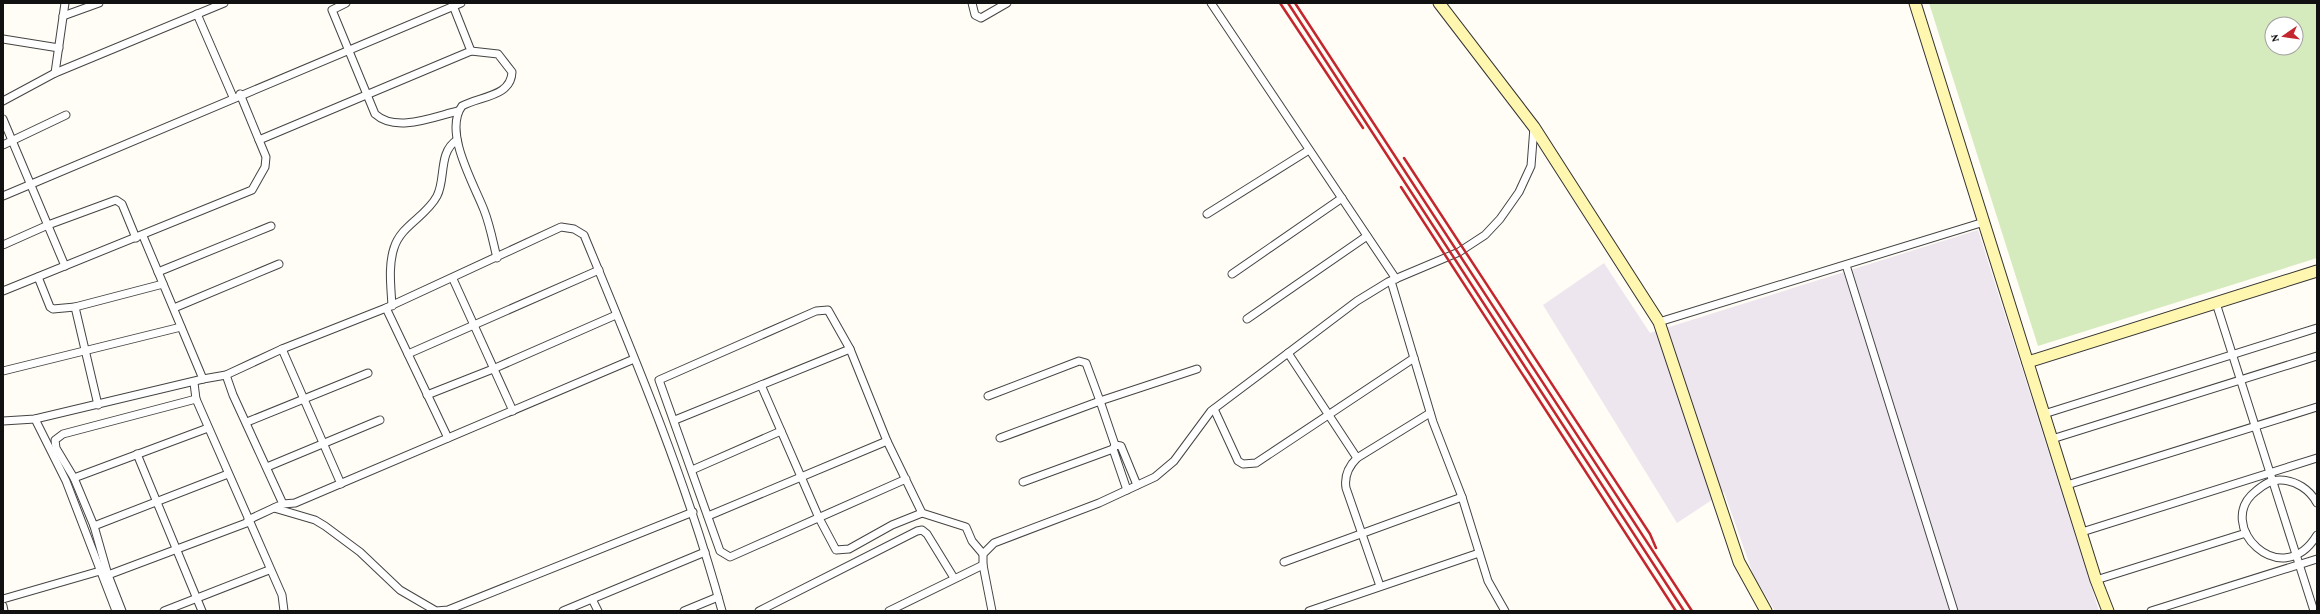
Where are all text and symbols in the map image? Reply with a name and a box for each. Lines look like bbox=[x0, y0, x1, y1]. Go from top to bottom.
north arrow bbox=[2264, 16, 2304, 56]
text: N bbox=[2267, 33, 2281, 43]

